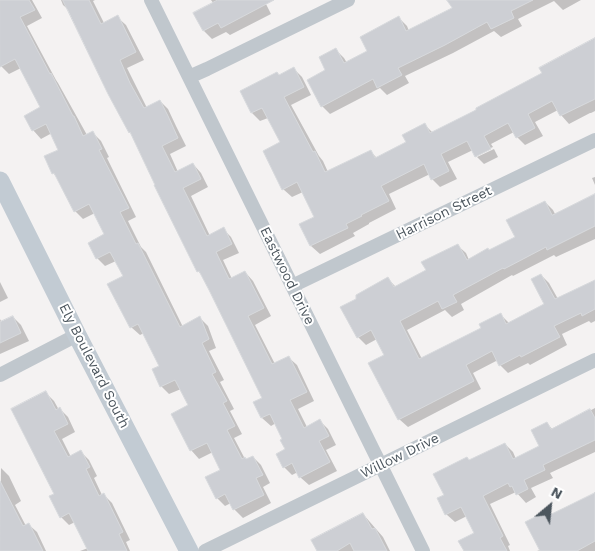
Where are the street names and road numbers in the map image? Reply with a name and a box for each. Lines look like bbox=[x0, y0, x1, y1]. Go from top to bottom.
street label: Harrison Street bbox=[393, 183, 495, 243]
street label: Eastwood Drive bbox=[256, 224, 318, 328]
street label: Ely Boulevard South bbox=[55, 301, 133, 431]
street label: Willow Drive bbox=[358, 430, 442, 482]

